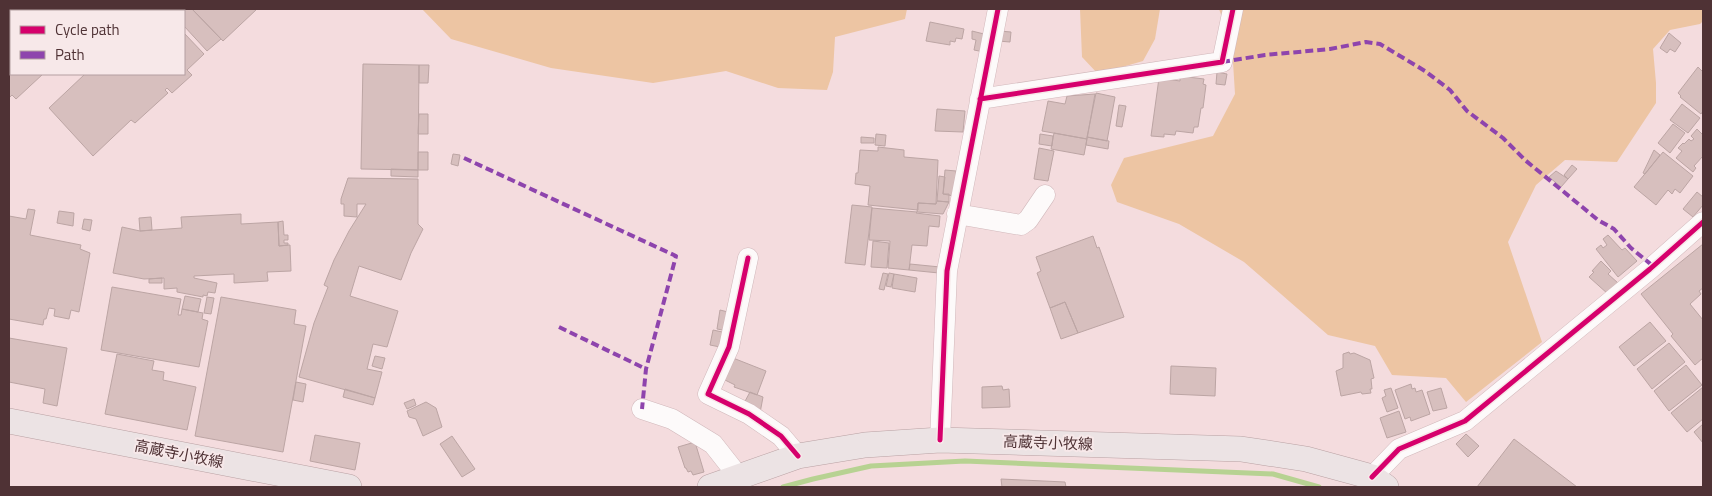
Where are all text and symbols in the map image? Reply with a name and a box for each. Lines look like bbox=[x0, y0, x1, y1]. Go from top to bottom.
legend bbox=[10, 10, 185, 75]
text: Cycle path bbox=[55, 18, 120, 41]
text: Path bbox=[55, 43, 85, 66]
street label: 高蔵寺小牧線 bbox=[1003, 429, 1093, 456]
street label: 高蔵寺小牧線 bbox=[133, 434, 225, 473]

